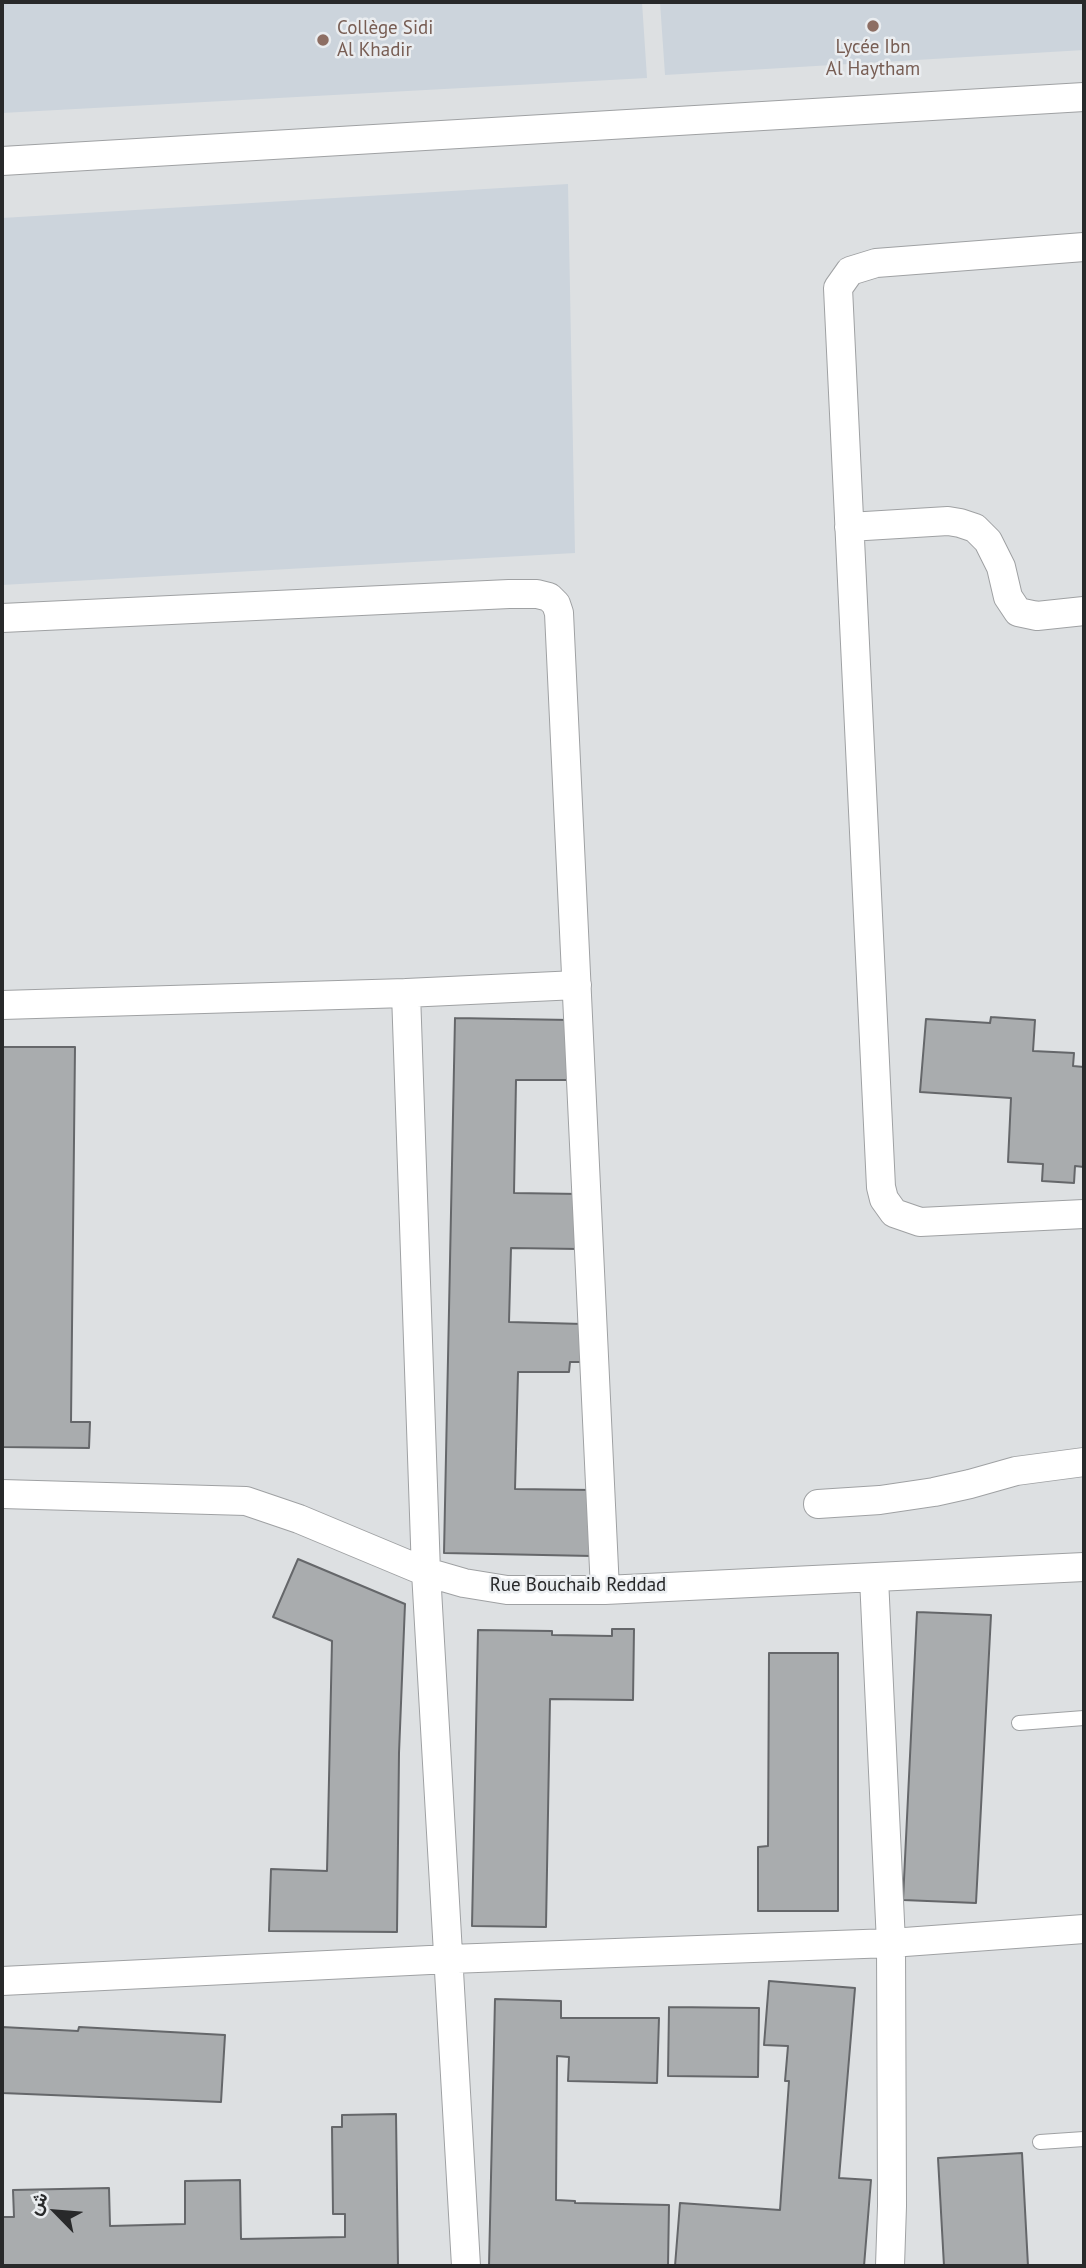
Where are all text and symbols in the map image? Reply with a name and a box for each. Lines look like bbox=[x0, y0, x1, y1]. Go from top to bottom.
place label: Collège Sidi Al Khadir bbox=[337, 18, 433, 62]
marker: Lycée Ibn Al Haytham bbox=[865, 18, 881, 34]
marker: Collège Sidi Al Khadir bbox=[315, 32, 331, 48]
place label: Lycée Ibn Al Haytham bbox=[826, 37, 920, 81]
street label: Rue Bouchaib Reddad bbox=[490, 1575, 666, 1597]
north arrow bbox=[21, 2177, 91, 2247]
text: ش bbox=[21, 2188, 53, 2219]

